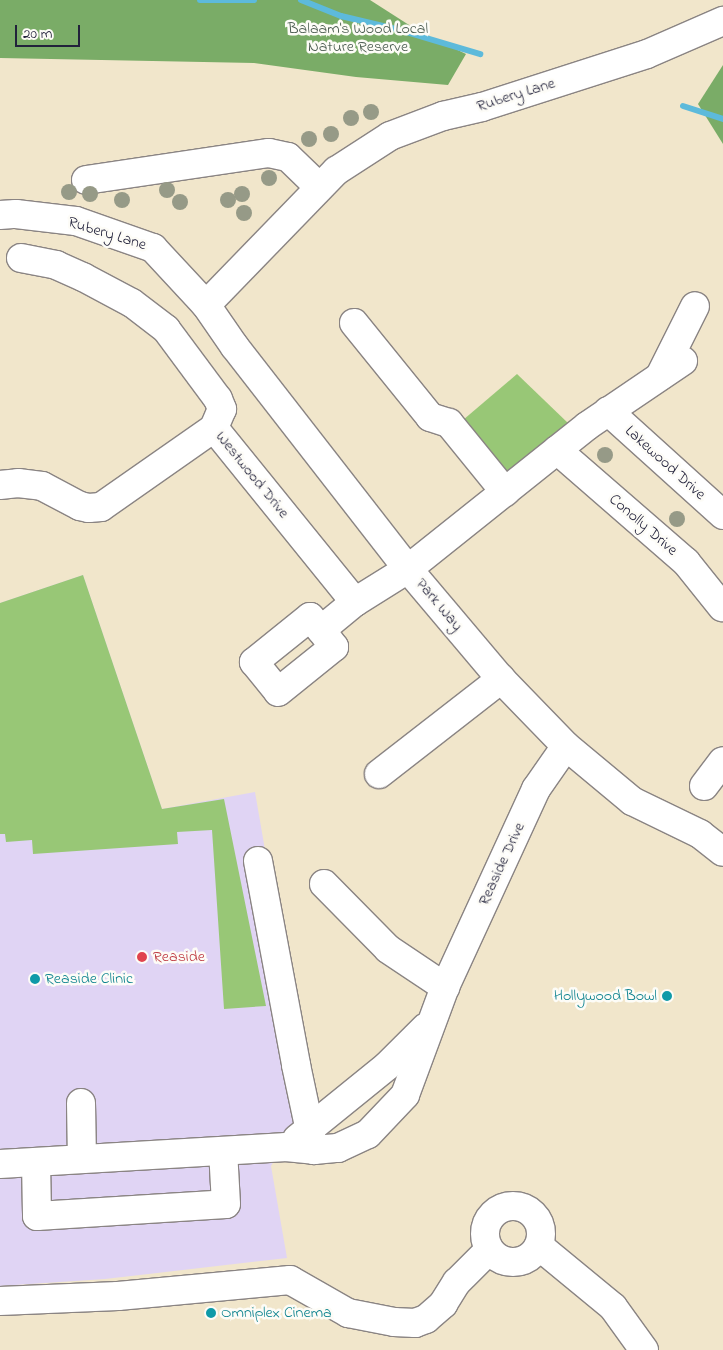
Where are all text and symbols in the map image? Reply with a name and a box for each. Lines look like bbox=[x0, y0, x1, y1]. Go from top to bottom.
scale bar bbox=[18, 15, 82, 47]
park label: Balaam's Wood Local Nature Reserve bbox=[288, 19, 428, 57]
text: 20 m bbox=[23, 23, 52, 45]
street label: Rubery Lane bbox=[474, 74, 558, 116]
street label: Rubery Lane bbox=[65, 213, 149, 255]
street label: Lakewood Drive bbox=[621, 422, 709, 504]
street label: Westwood Drive bbox=[211, 428, 293, 522]
street label: Conolly Drive bbox=[605, 490, 681, 560]
street label: Park Way bbox=[411, 575, 467, 635]
street label: Reaside Drive bbox=[474, 819, 530, 909]
place label: Reaside bbox=[153, 947, 205, 967]
marker: Reaside bbox=[135, 950, 149, 964]
place label: Reaside Clinic bbox=[45, 969, 133, 989]
marker: Reaside Clinic bbox=[29, 973, 41, 985]
place label: Hollywood Bowl bbox=[554, 986, 657, 1006]
marker: Hollywood Bowl bbox=[661, 990, 673, 1002]
place label: Omniplex Cinema bbox=[221, 1303, 332, 1323]
marker: Omniplex Cinema bbox=[205, 1307, 217, 1319]

